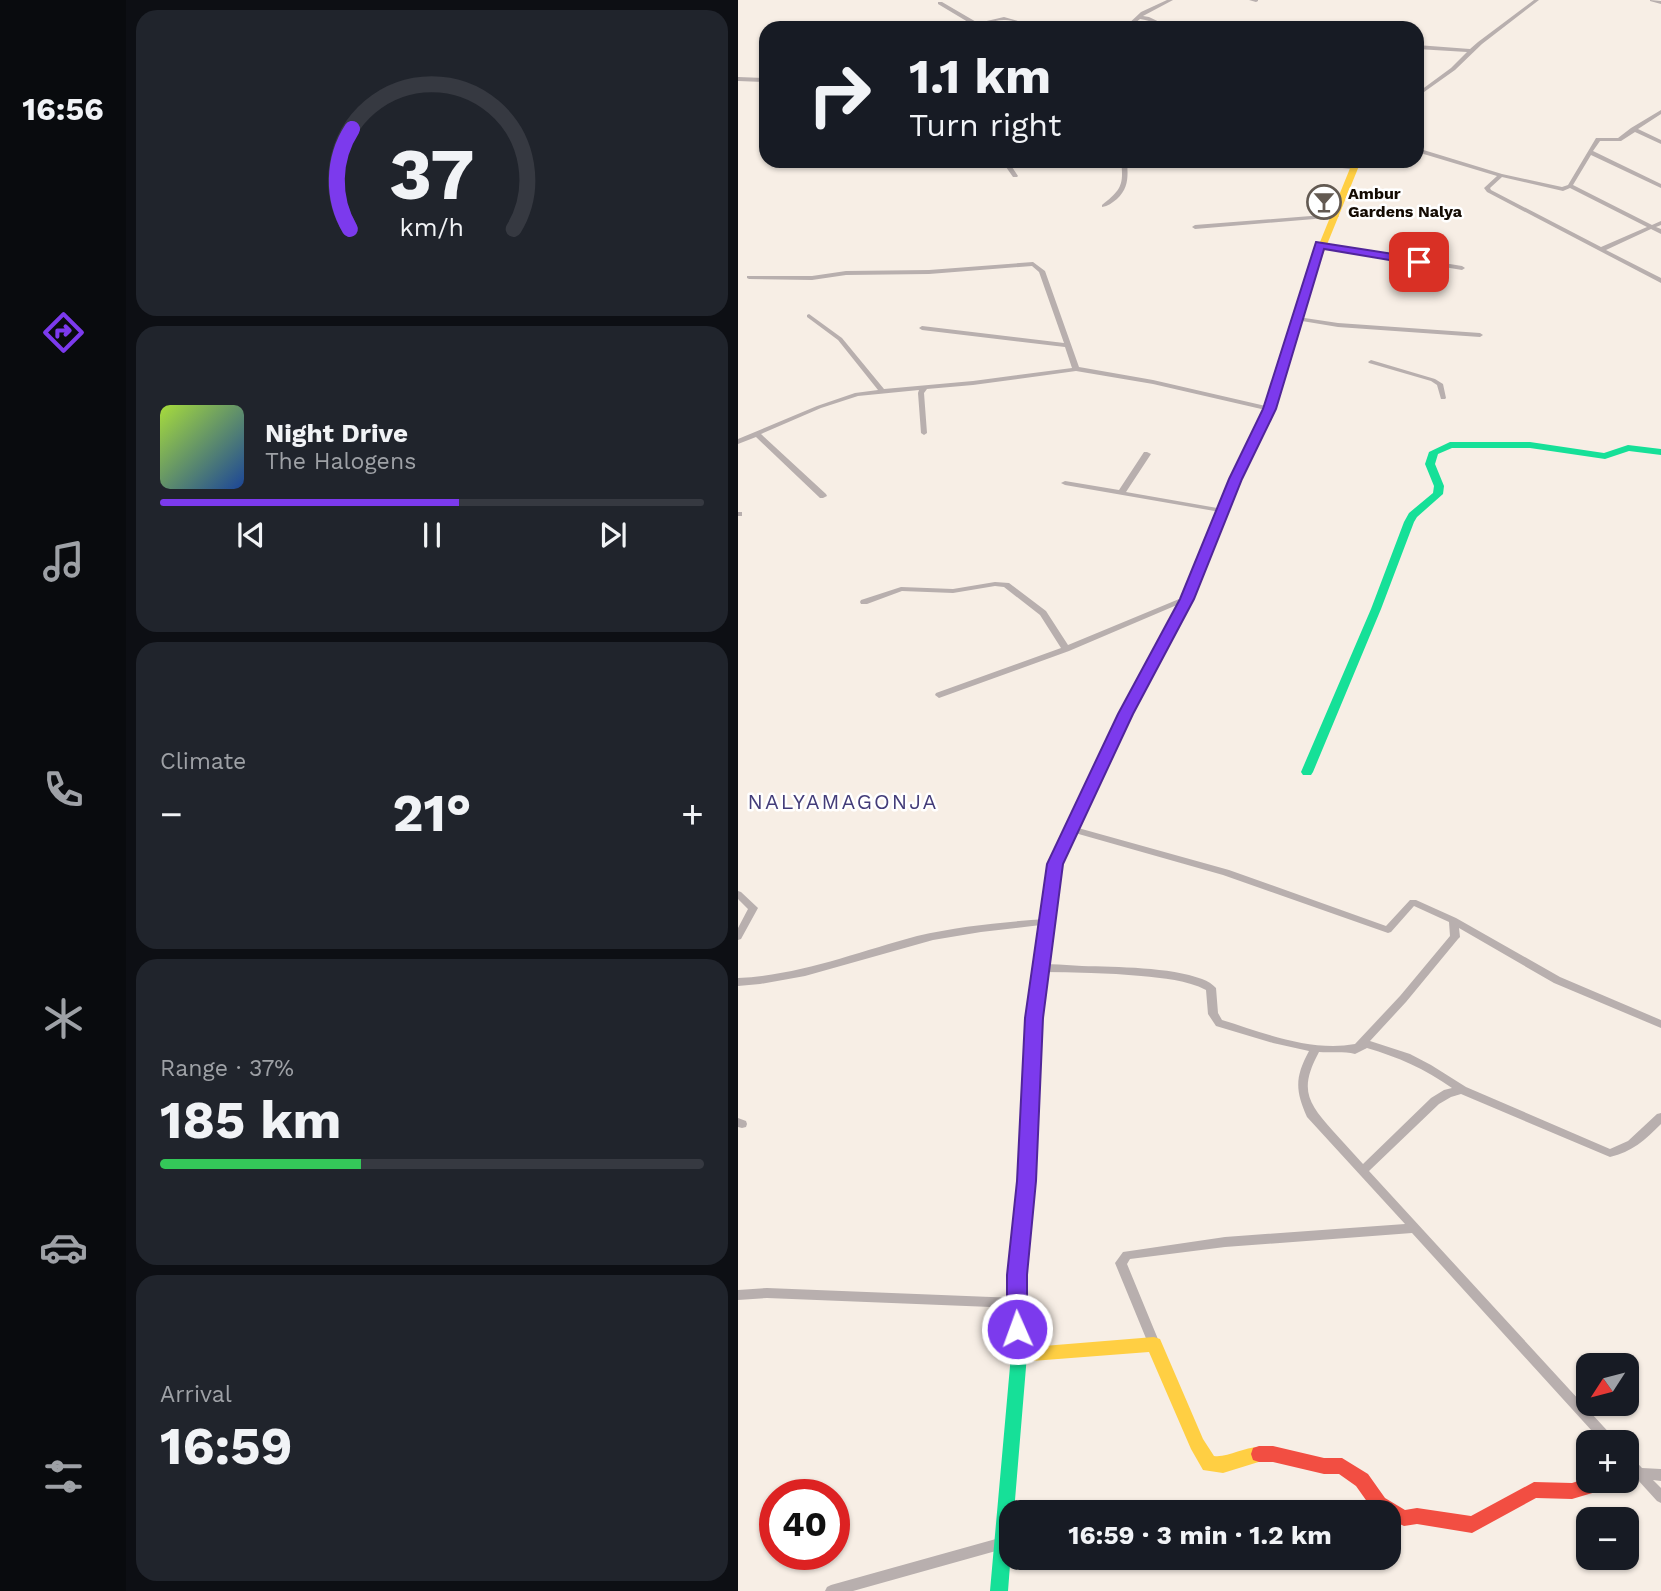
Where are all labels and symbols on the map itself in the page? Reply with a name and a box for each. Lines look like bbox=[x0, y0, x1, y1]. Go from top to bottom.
bar icon: Ambur Gardens Nalya bbox=[1305, 183, 1343, 221]
place label: Ambur Gardens Nalya bbox=[1348, 184, 1463, 221]
pin bbox=[1389, 232, 1449, 292]
district label: NALYAMAGONJA bbox=[748, 789, 938, 814]
position arrow bbox=[980, 1292, 1054, 1366]
north arrow bbox=[1576, 1353, 1639, 1416]
speed limit sign: 40 bbox=[759, 1479, 850, 1570]

